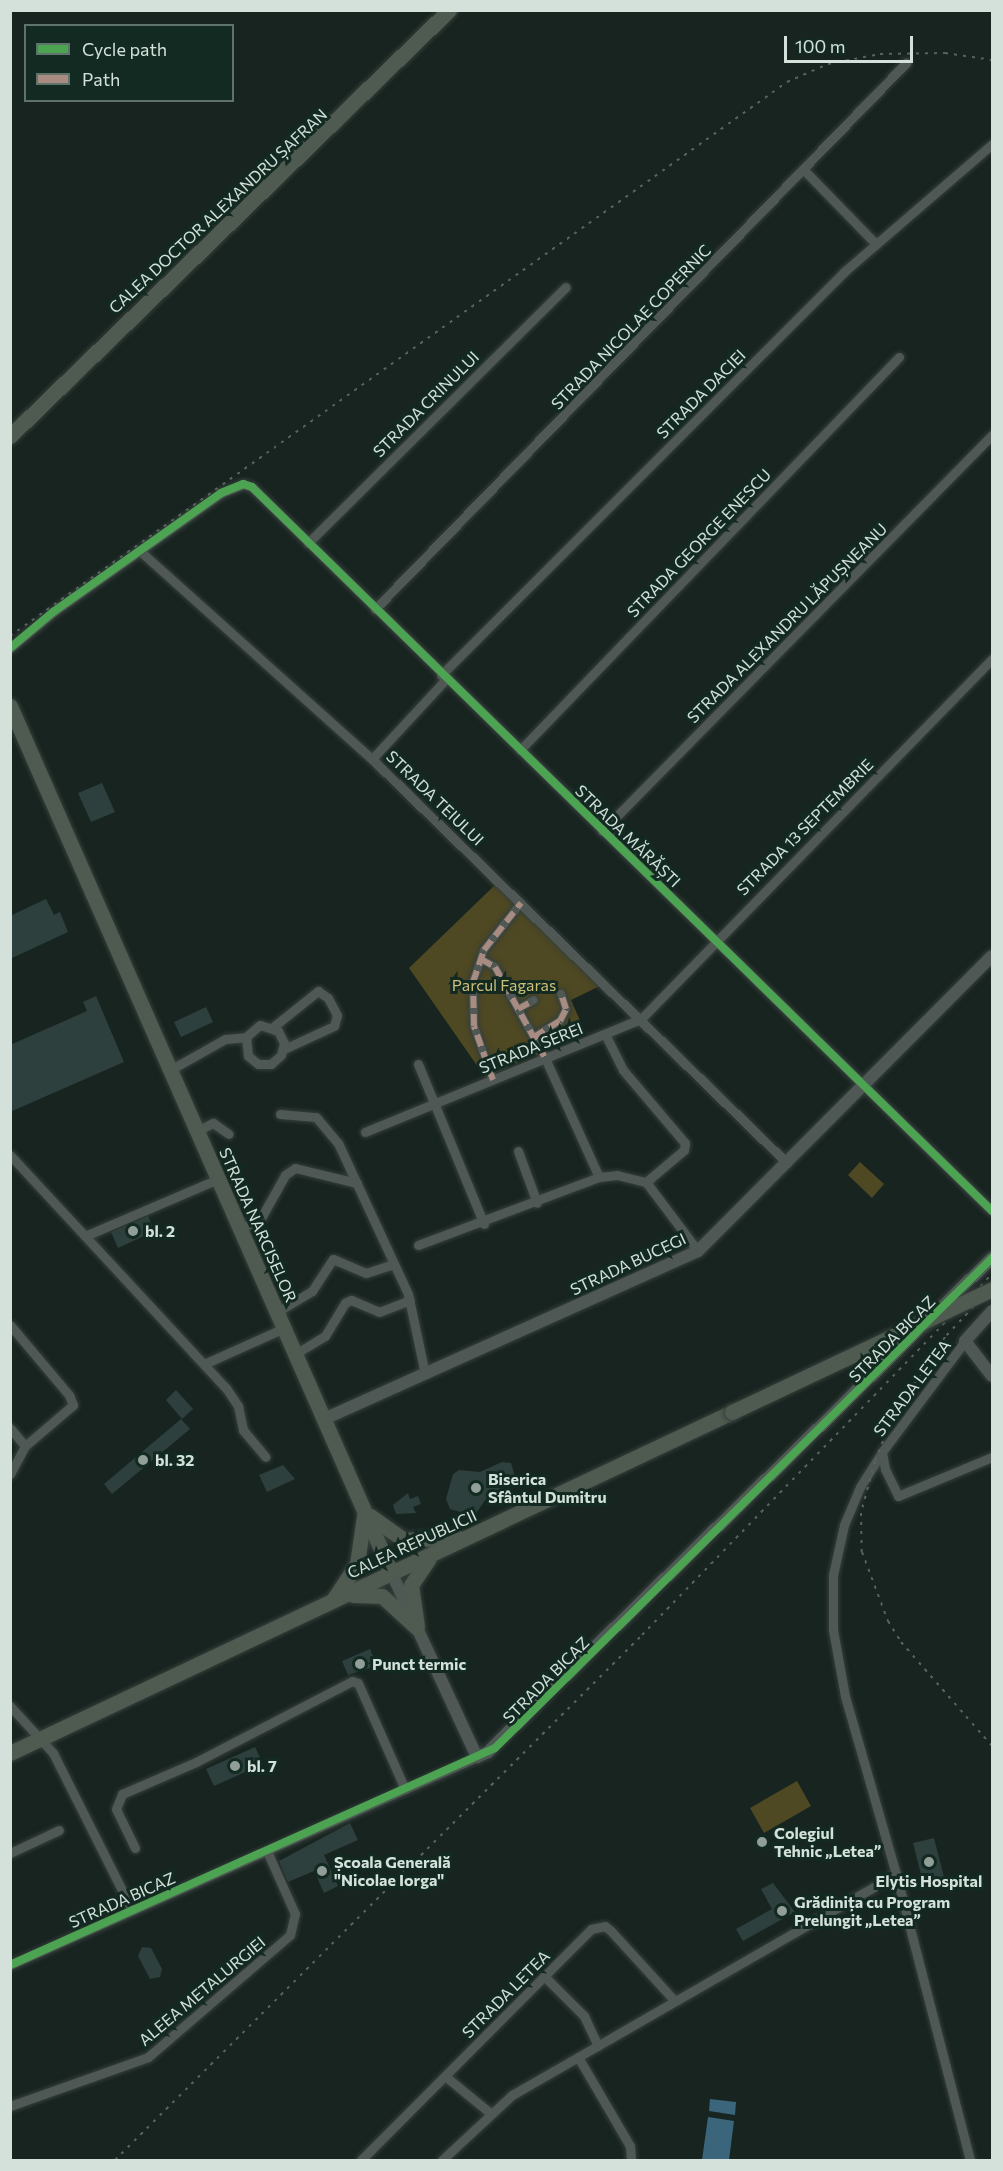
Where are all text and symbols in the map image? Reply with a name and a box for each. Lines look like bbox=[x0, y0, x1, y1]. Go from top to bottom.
legend bbox=[24, 24, 234, 102]
scale bar bbox=[787, 24, 916, 62]
text: 100 m bbox=[795, 35, 845, 57]
text: Cycle path bbox=[82, 38, 167, 60]
text: Path bbox=[82, 68, 120, 90]
street label: CALEA DOCTOR ALEXANDRU ȘAFRAN bbox=[105, 105, 331, 317]
street label: STRADA NICOLAE COPERNIC bbox=[547, 241, 715, 413]
street label: STRADA DACIEI bbox=[653, 346, 749, 442]
street label: STRADA CRINULUI bbox=[369, 347, 483, 461]
street label: STRADA GEORGE ENESCU bbox=[623, 465, 775, 621]
street label: STRADA ALEXANDRU LĂPUȘNEANU bbox=[683, 519, 891, 727]
street label: STRADA TEIULUI bbox=[382, 747, 488, 849]
street label: STRADA 13 SEPTEMBRIE bbox=[733, 755, 877, 899]
street label: STRADA MĂRĂȘTI bbox=[571, 781, 685, 891]
park label: Parcul Fagaras bbox=[452, 975, 556, 995]
street label: STRADA SEREI bbox=[476, 1018, 586, 1078]
street label: STRADA NARCISELOR bbox=[215, 1145, 301, 1305]
place label: bl. 2 bbox=[145, 1221, 175, 1241]
marker: bl. 2 bbox=[126, 1224, 140, 1238]
street label: STRADA BUCEGI bbox=[567, 1229, 689, 1299]
street label: STRADA BICAZ bbox=[845, 1292, 939, 1386]
street label: STRADA LETEA bbox=[869, 1336, 955, 1440]
place label: bl. 32 bbox=[155, 1450, 194, 1470]
marker: bl. 32 bbox=[136, 1453, 150, 1467]
place label: Biserica Sfântul Dumitru bbox=[488, 1469, 607, 1507]
marker: Biserica Sfântul Dumitru bbox=[469, 1481, 483, 1495]
street label: CALEA REPUBLICII bbox=[344, 1506, 480, 1582]
street label: STRADA BICAZ bbox=[499, 1633, 593, 1727]
place label: Punct termic bbox=[372, 1654, 466, 1674]
marker: Punct termic bbox=[353, 1657, 367, 1671]
place label: bl. 7 bbox=[247, 1756, 277, 1776]
marker: bl. 7 bbox=[228, 1759, 242, 1773]
place label: Colegiul Tehnic „Letea” bbox=[774, 1823, 881, 1861]
marker: Colegiul Tehnic „Letea” bbox=[755, 1835, 769, 1849]
place label: Școala Generală "Nicolae Iorga" bbox=[334, 1852, 451, 1890]
marker: Elytis Hospital bbox=[922, 1855, 936, 1869]
marker: Școala Generală "Nicolae Iorga" bbox=[315, 1864, 329, 1878]
street label: STRADA BICAZ bbox=[66, 1868, 178, 1932]
place label: Elytis Hospital bbox=[876, 1871, 982, 1891]
place label: Grădinița cu Program Prelungit „Letea” bbox=[794, 1892, 950, 1930]
marker: Grădinița cu Program Prelungit „Letea” bbox=[775, 1904, 789, 1918]
street label: ALEEA METALURGIEI bbox=[135, 1932, 269, 2050]
street label: STRADA LETEA bbox=[458, 1946, 554, 2042]

